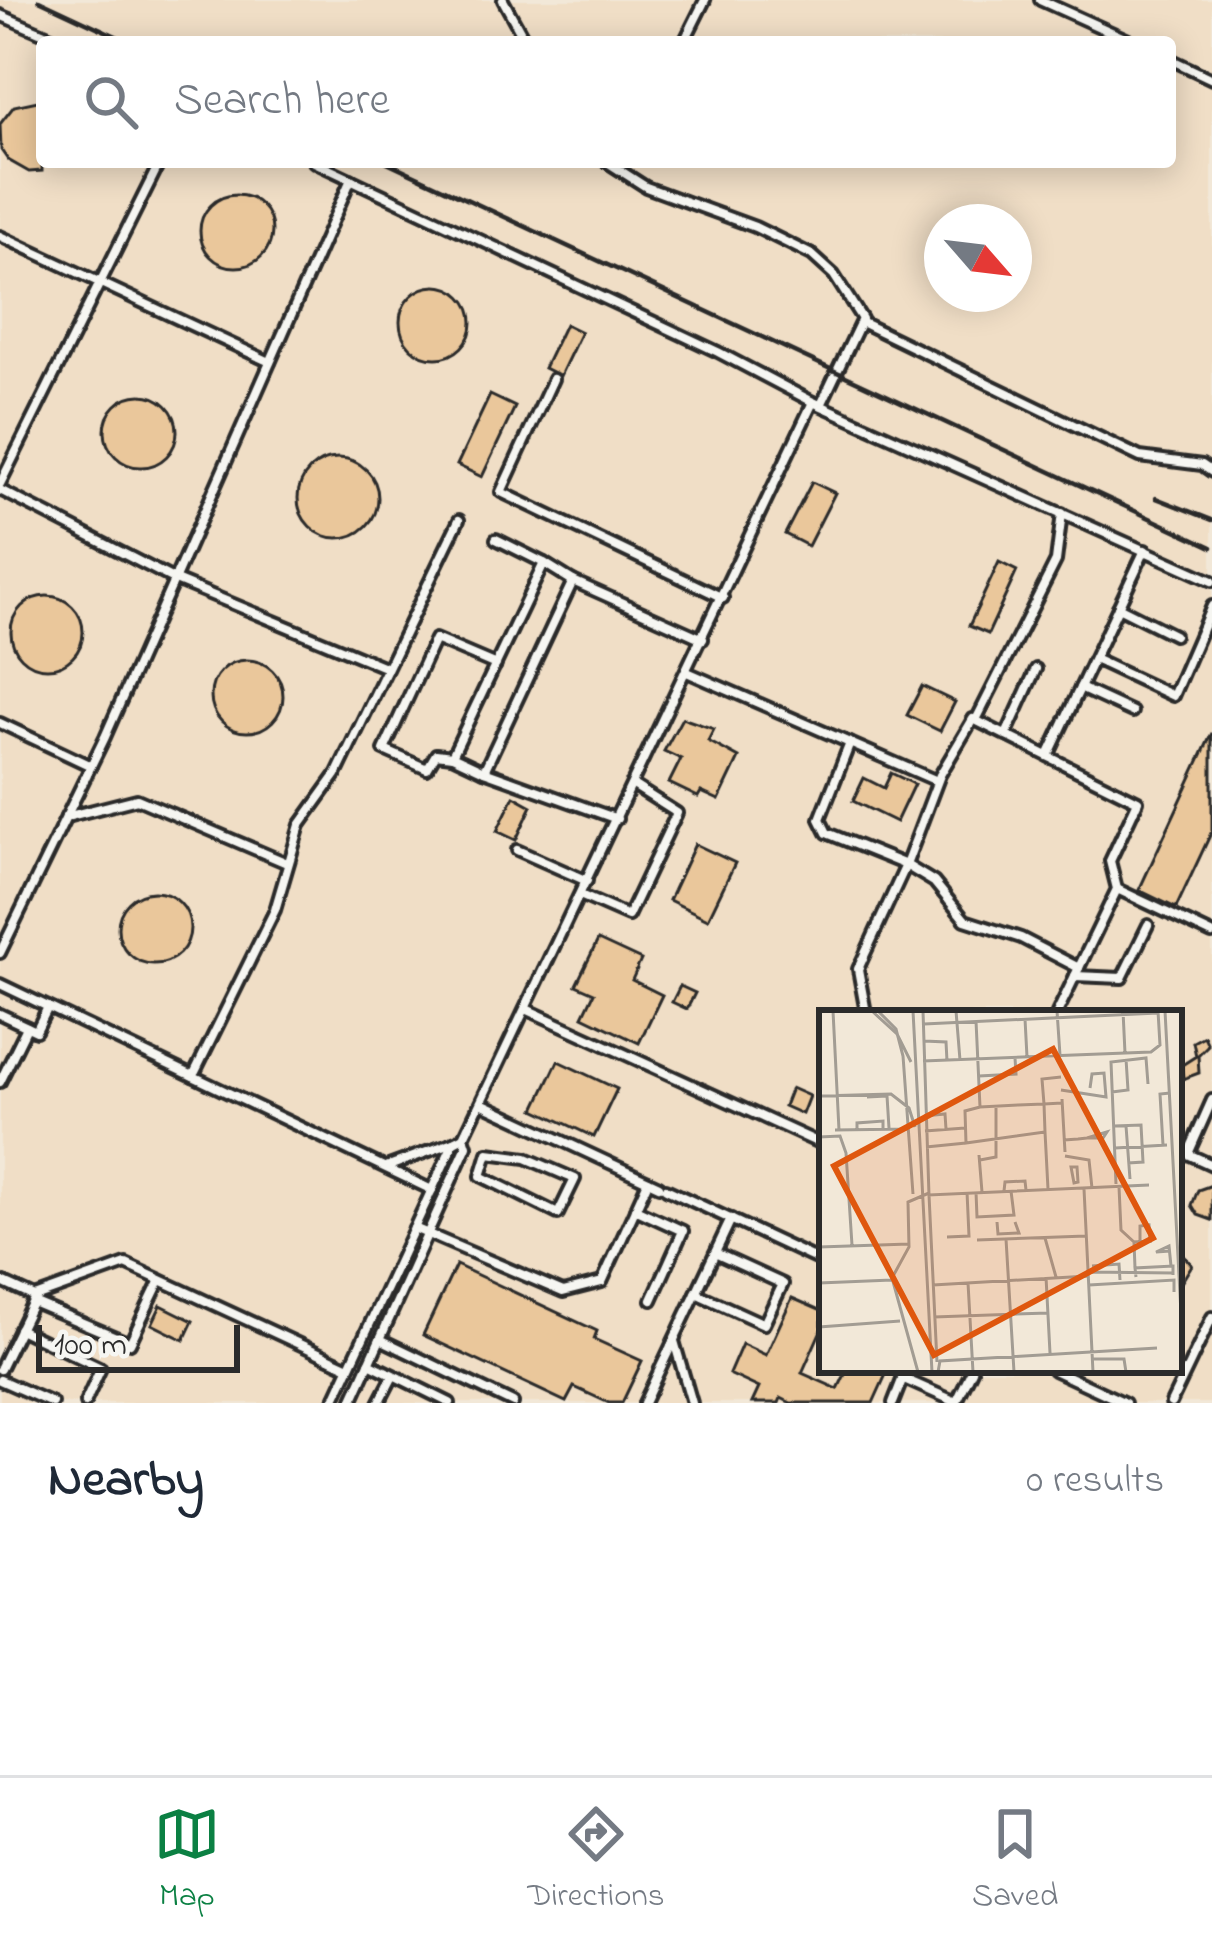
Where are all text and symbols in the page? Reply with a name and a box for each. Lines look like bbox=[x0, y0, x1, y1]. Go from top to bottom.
search box bbox=[36, 36, 1176, 168]
icon: search bbox=[78, 69, 144, 135]
text: Search here bbox=[174, 69, 390, 135]
north arrow bbox=[924, 204, 1032, 312]
inset map bbox=[819, 1010, 1182, 1373]
scale bar bbox=[36, 1319, 240, 1372]
text: 100 m bbox=[54, 1322, 127, 1370]
text: Nearby bbox=[48, 1444, 204, 1519]
text: 0 results bbox=[1026, 1453, 1164, 1510]
tab: Map bbox=[154, 1801, 220, 1921]
tab: Directions bbox=[527, 1801, 665, 1921]
tab: Saved bbox=[972, 1801, 1058, 1921]

